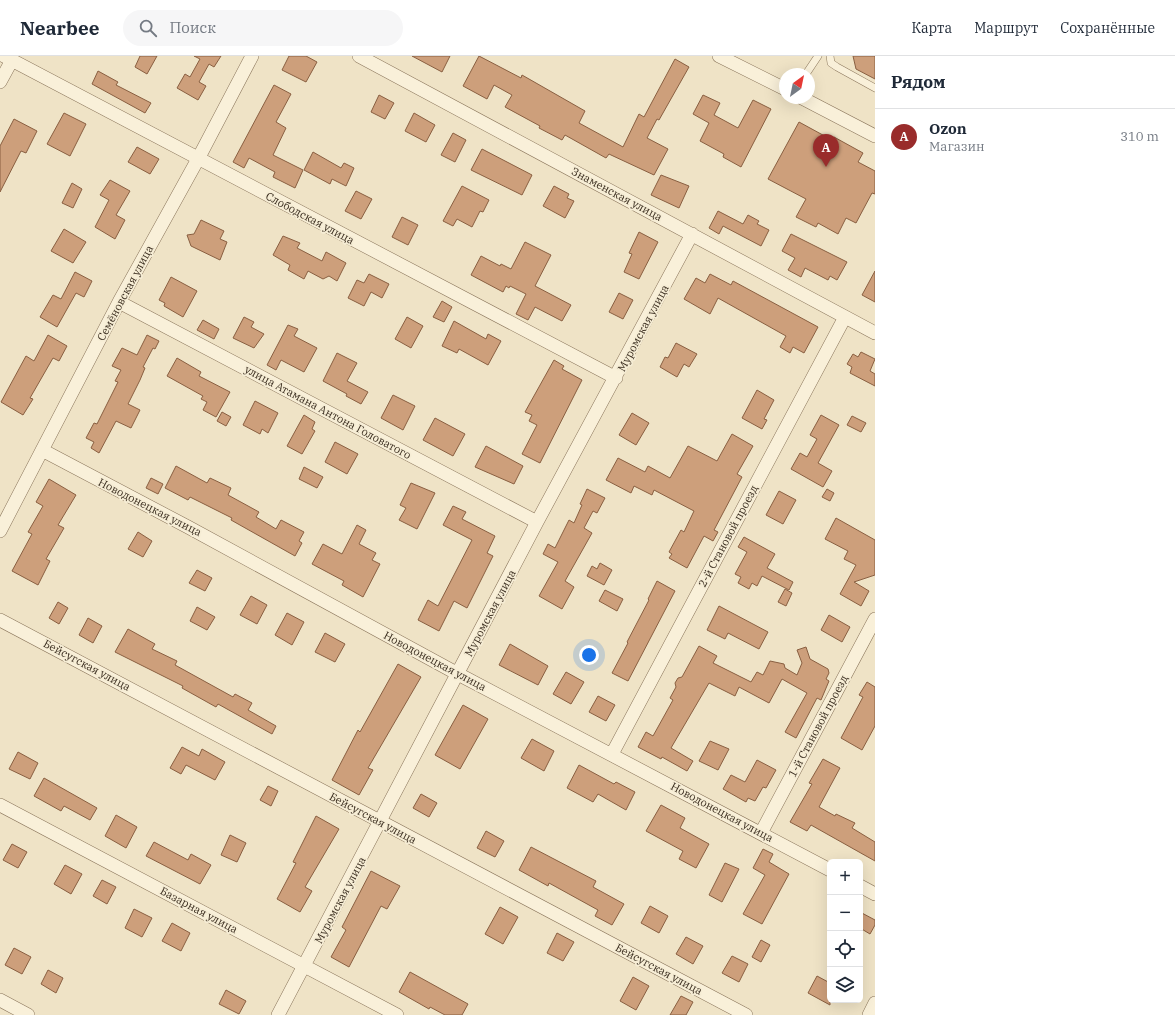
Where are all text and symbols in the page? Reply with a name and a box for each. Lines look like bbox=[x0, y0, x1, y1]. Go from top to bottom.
search box bbox=[123, 10, 403, 46]
text: Nearbee bbox=[20, 16, 99, 40]
icon: search bbox=[137, 17, 159, 39]
text: Поиск bbox=[169, 18, 216, 37]
text: Карта bbox=[911, 19, 952, 37]
text: Маршрут bbox=[974, 19, 1038, 37]
text: Сохранённые bbox=[1060, 19, 1155, 37]
north arrow bbox=[779, 68, 815, 104]
text: Рядом bbox=[891, 71, 946, 93]
text: Ozon bbox=[929, 119, 967, 138]
text: A bbox=[899, 128, 909, 145]
text: 310 m bbox=[1120, 128, 1159, 145]
pin: A bbox=[813, 134, 839, 167]
text: Магазин bbox=[929, 138, 985, 155]
street label: Знаменская улица bbox=[569, 164, 665, 224]
street label: Слободская улица bbox=[263, 189, 357, 247]
street label: Семёновская улица bbox=[94, 243, 156, 343]
street label: Муромская улица bbox=[614, 282, 672, 374]
street label: улица Атамана Антона Головатого bbox=[242, 362, 414, 462]
street label: Новодонецкая улица bbox=[96, 475, 204, 539]
street label: 2-й Становой проезд bbox=[695, 482, 761, 590]
street label: Муромская улица bbox=[461, 567, 519, 659]
street label: Новодонецкая улица bbox=[381, 628, 489, 694]
street label: Бейсугская улица bbox=[41, 636, 133, 694]
your location bbox=[579, 645, 599, 665]
street label: 1-й Становой проезд bbox=[785, 672, 851, 780]
street label: Новодонецкая улица bbox=[668, 779, 776, 845]
street label: Бейсугская улица bbox=[327, 789, 419, 847]
street label: Муромская улица bbox=[311, 854, 369, 946]
map controls bbox=[827, 859, 863, 1003]
button: + bbox=[827, 859, 863, 895]
street label: Базарная улица bbox=[158, 884, 240, 936]
button: − bbox=[827, 895, 863, 931]
button: locate bbox=[827, 931, 863, 967]
street label: Бейсугская улица bbox=[613, 940, 705, 998]
button: layers bbox=[827, 967, 863, 1003]

